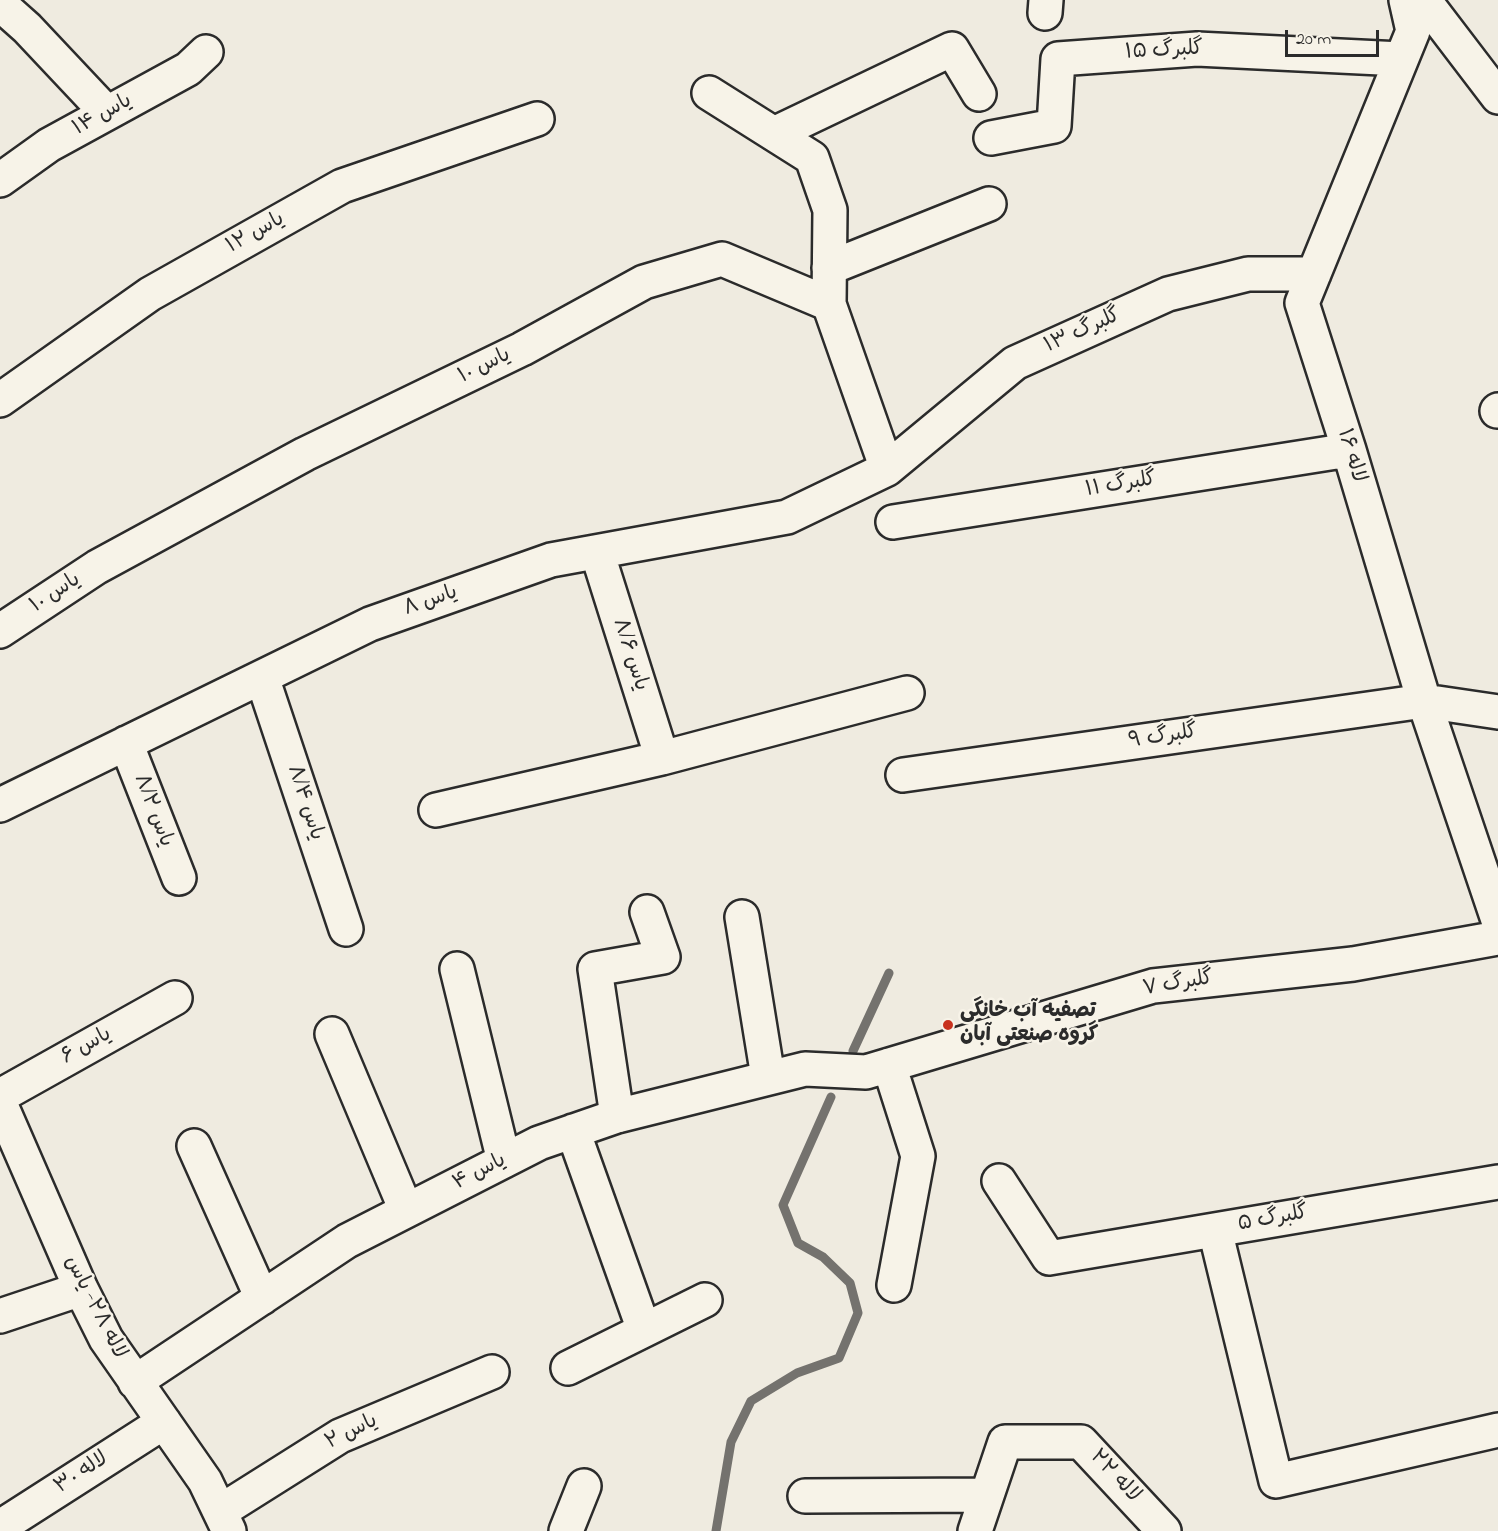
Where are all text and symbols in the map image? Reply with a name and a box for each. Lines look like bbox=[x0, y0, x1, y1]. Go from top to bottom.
scale bar bbox=[1288, 18, 1382, 56]
text: 20 m bbox=[1296, 27, 1331, 53]
street label: گلبرگ ۱۵ bbox=[1124, 37, 1204, 67]
street label: یاس ۱۴ bbox=[69, 89, 137, 143]
street label: یاس ۱۲ bbox=[223, 208, 289, 260]
street label: گلبرگ ۱۳ bbox=[1041, 304, 1125, 360]
street label: یاس ۱۰ bbox=[455, 344, 515, 390]
street label: لاله ۱۶ bbox=[1330, 426, 1370, 486]
street label: گلبرگ ۱۱ bbox=[1084, 468, 1158, 504]
street label: یاس ۱۰ bbox=[26, 568, 86, 620]
street label: یاس ۸ bbox=[401, 581, 461, 623]
street label: یاس ۸/۶ bbox=[605, 616, 653, 694]
street label: گلبرگ ۹ bbox=[1127, 721, 1199, 755]
street label: یاس ۸/۴ bbox=[280, 762, 328, 844]
street label: یاس ۸/۲ bbox=[127, 771, 177, 851]
street label: گلبرگ ۷ bbox=[1141, 967, 1215, 1003]
place label: تصفیه آب خانگی گروه صنعتی آبان bbox=[960, 1000, 1098, 1050]
marker: تصفیه آب خانگی گروه صنعتی آبان bbox=[941, 1018, 955, 1032]
street label: یاس ۶ bbox=[58, 1023, 116, 1071]
street label: یاس ۴ bbox=[449, 1149, 511, 1197]
street label: گلبرگ ۵ bbox=[1236, 1201, 1310, 1239]
street label: لاله ۲۸- یاس bbox=[57, 1252, 131, 1364]
street label: یاس ۲ bbox=[322, 1410, 382, 1456]
street label: لاله ۲۲ bbox=[1083, 1445, 1145, 1509]
street label: لاله ۳۰ bbox=[50, 1447, 114, 1501]

